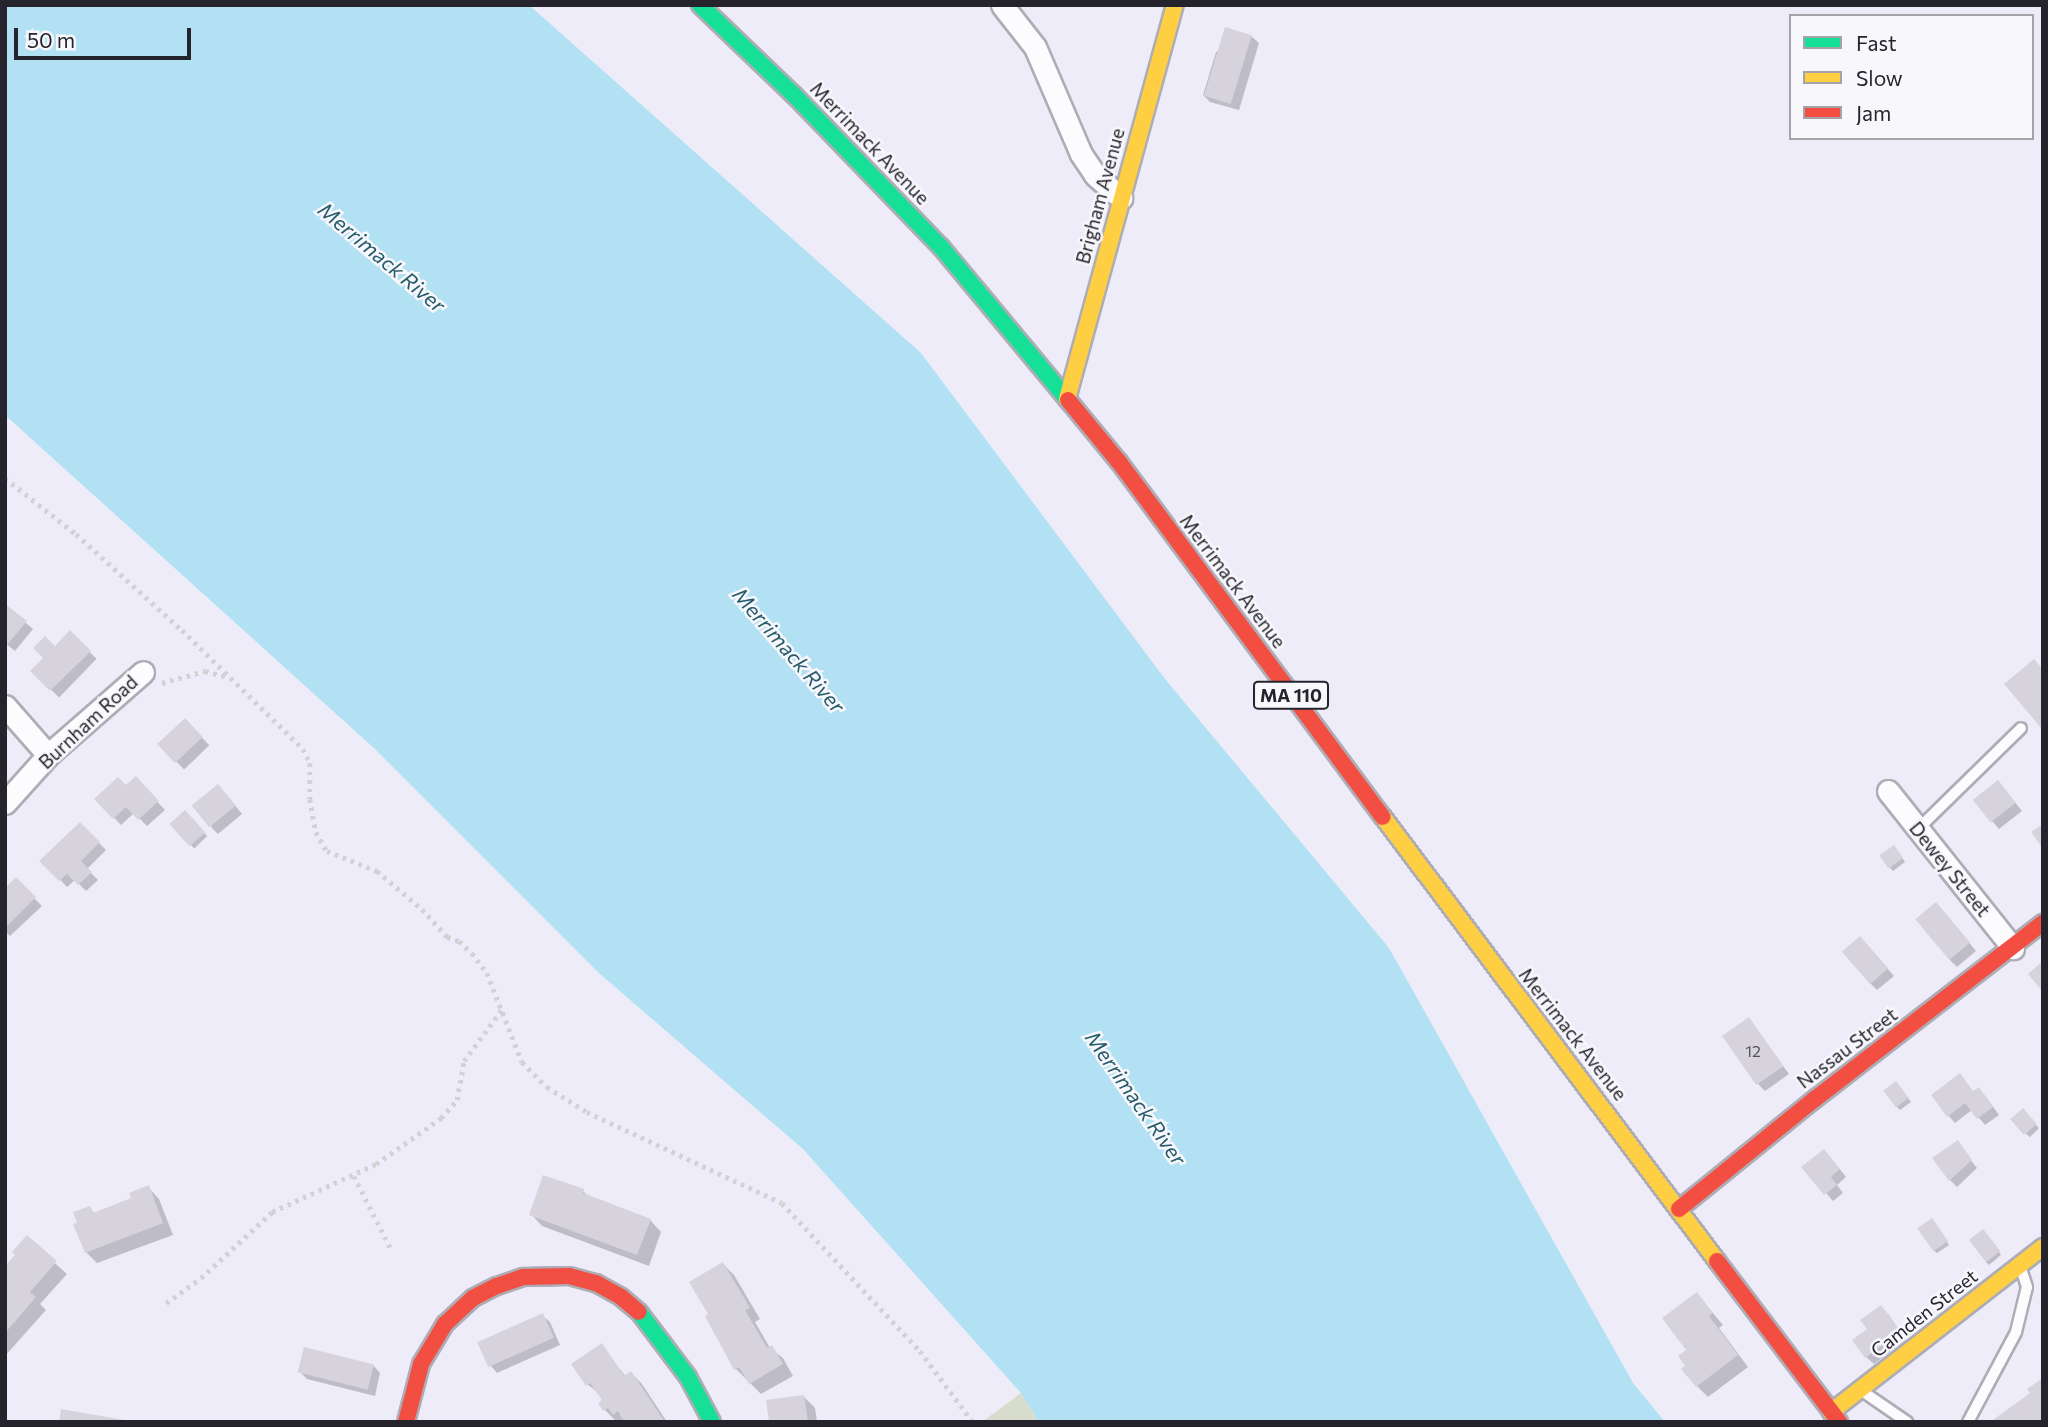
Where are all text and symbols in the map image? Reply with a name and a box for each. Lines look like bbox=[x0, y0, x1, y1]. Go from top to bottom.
scale bar bbox=[18, 14, 194, 58]
legend bbox=[1789, 14, 2034, 140]
text: 50 m bbox=[27, 27, 75, 52]
text: Fast bbox=[1856, 30, 1897, 55]
text: Slow bbox=[1856, 65, 1903, 90]
street label: Merrimack Avenue bbox=[806, 77, 934, 209]
text: Jam bbox=[1856, 100, 1891, 125]
street label: Brigham Avenue bbox=[1071, 126, 1129, 266]
water label: Merrimack River bbox=[313, 197, 451, 317]
street label: Merrimack Avenue bbox=[1175, 510, 1291, 652]
water label: Merrimack River bbox=[728, 582, 850, 718]
street label: Burnham Road bbox=[34, 670, 142, 774]
road number: MA 110 bbox=[1252, 680, 1330, 710]
street label: Dewey Street bbox=[1905, 817, 1995, 921]
street label: Merrimack Avenue bbox=[1514, 963, 1632, 1105]
street label: Nassau Street bbox=[1792, 1003, 1902, 1093]
water label: Merrimack River bbox=[1080, 1026, 1192, 1170]
house number: 12 bbox=[1745, 1041, 1761, 1061]
street label: Camden Street bbox=[1866, 1264, 1982, 1362]

